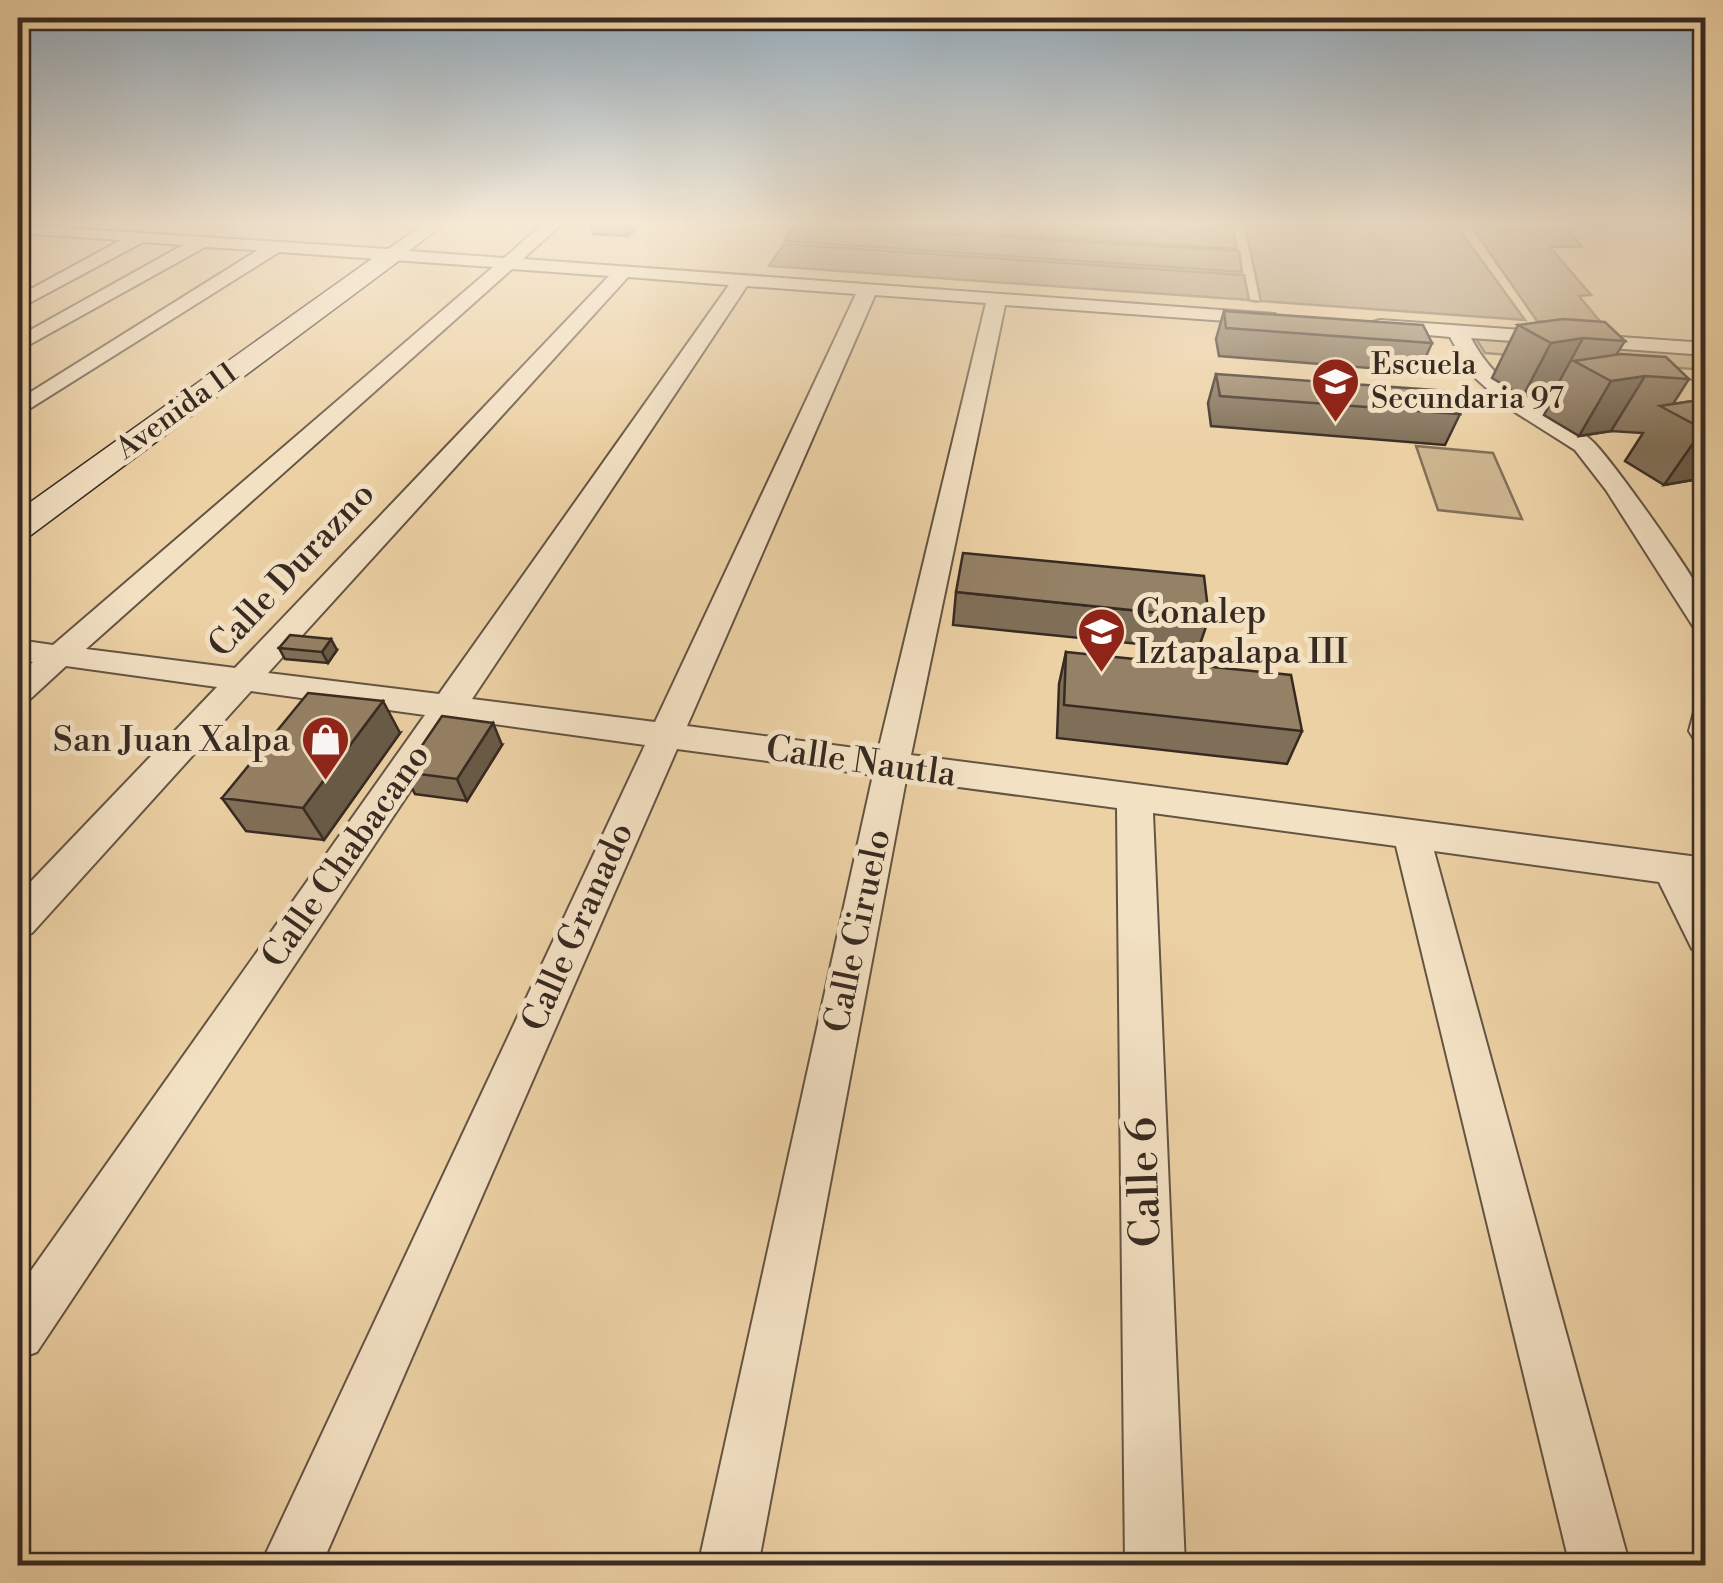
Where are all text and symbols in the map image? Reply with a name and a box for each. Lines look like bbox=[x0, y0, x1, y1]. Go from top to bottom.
place label: Escuela Secundaria 97 bbox=[1371, 346, 1564, 418]
street label: Avenida 11 bbox=[108, 354, 246, 469]
school or university icon: Escuela Secundaria 97 bbox=[1310, 356, 1362, 424]
street label: Calle Durazno bbox=[200, 473, 384, 667]
place label: Conalep Iztapalapa III bbox=[1136, 591, 1348, 674]
school or university icon: Conalep Iztapalapa III bbox=[1075, 606, 1127, 674]
shop icon: San Juan Xalpa bbox=[299, 714, 351, 782]
place label: San Juan Xalpa bbox=[53, 719, 290, 762]
street label: Calle Nautla bbox=[763, 727, 959, 797]
street label: Calle Chabacano bbox=[253, 736, 439, 976]
street label: Calle Granado bbox=[513, 816, 643, 1038]
street label: Calle Ciruelo bbox=[815, 825, 901, 1037]
street label: Calle 6 bbox=[1116, 1116, 1174, 1248]

